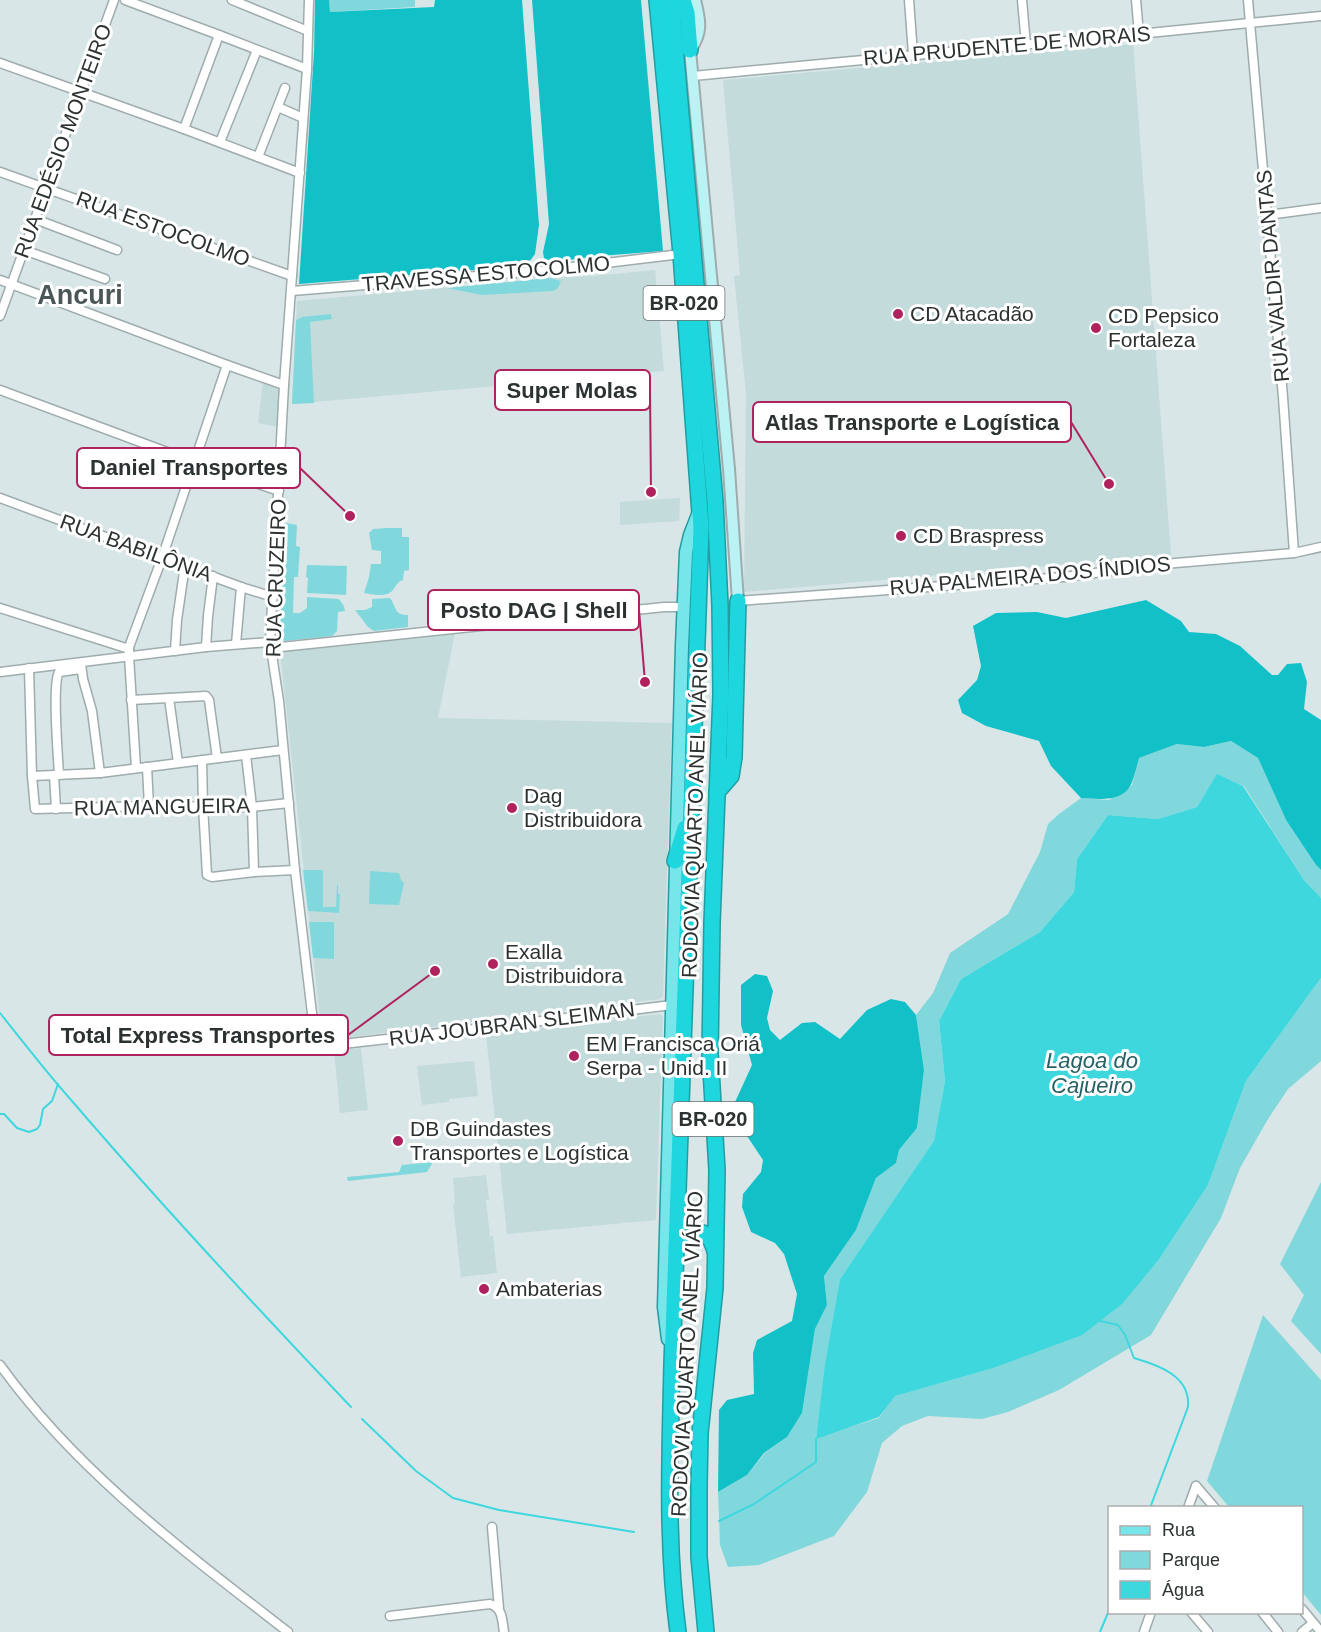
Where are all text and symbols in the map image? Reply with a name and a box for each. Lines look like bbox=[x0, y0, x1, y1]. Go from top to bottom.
street label: RUA EDÉSIO MONTEIRO bbox=[9, 21, 116, 261]
street label: RUA PRUDENTE DE MORAIS bbox=[862, 21, 1152, 70]
street label: RUA VALDIR DANTAS bbox=[1252, 169, 1293, 383]
street label: RUA ESTOCOLMO bbox=[73, 186, 253, 271]
street label: TRAVESSA ESTOCOLMO bbox=[361, 251, 611, 296]
district label: Ancuri bbox=[37, 280, 123, 310]
road number: BR-020 bbox=[644, 286, 724, 320]
place label: CD Atacadão bbox=[910, 302, 1034, 325]
place label: CD Pepsico Fortaleza bbox=[1108, 304, 1219, 351]
marker: CD Atacadão bbox=[891, 307, 905, 321]
marker: CD Pepsico Fortaleza bbox=[1089, 321, 1103, 335]
callout: Super Molas bbox=[495, 370, 650, 410]
text: Super Molas bbox=[507, 378, 637, 403]
callout: Atlas Transporte e Logística bbox=[753, 402, 1071, 442]
text: Atlas Transporte e Logística bbox=[765, 410, 1060, 435]
callout: Daniel Transportes bbox=[77, 448, 300, 488]
text: Daniel Transportes bbox=[90, 455, 288, 480]
street label: RUA CRUZEIRO bbox=[261, 498, 290, 658]
street label: RUA BABILÔNIA bbox=[57, 509, 215, 586]
place label: CD Braspress bbox=[913, 524, 1044, 547]
marker: CD Braspress bbox=[894, 529, 908, 543]
street label: RUA PALMEIRA DOS ÍNDIOS bbox=[888, 552, 1171, 599]
callout: Posto DAG | Shell bbox=[428, 590, 639, 630]
text: Posto DAG | Shell bbox=[440, 598, 628, 623]
street label: RODOVIA QUARTO ANEL VIÁRIO bbox=[677, 651, 712, 978]
place label: Dag Distribuidora bbox=[524, 784, 642, 831]
street label: RUA MANGUEIRA bbox=[74, 793, 250, 820]
marker: Dag Distribuidora bbox=[505, 801, 519, 815]
place label: Exalla Distribuidora bbox=[505, 940, 623, 987]
marker: Exalla Distribuidora bbox=[486, 957, 500, 971]
street label: RUA JOUBRAN SLEIMAN bbox=[388, 997, 636, 1050]
callout: Total Express Transportes bbox=[49, 1015, 348, 1055]
text: Total Express Transportes bbox=[61, 1023, 335, 1048]
place label: EM Francisca Oriá Serpa - Unid. II bbox=[586, 1032, 760, 1079]
water label: Lagoa do Cajueiro bbox=[1046, 1048, 1138, 1098]
marker: EM Francisca Oriá Serpa - Unid. II bbox=[567, 1049, 581, 1063]
road number: BR-020 bbox=[672, 1102, 754, 1136]
place label: DB Guindastes Transportes e Logística bbox=[410, 1117, 629, 1164]
marker: DB Guindastes Transportes e Logística bbox=[391, 1134, 405, 1148]
street label: RODOVIA QUARTO ANEL VIÁRIO bbox=[666, 1190, 707, 1518]
place label: Ambaterias bbox=[496, 1277, 602, 1300]
marker: Ambaterias bbox=[477, 1282, 491, 1296]
legend bbox=[1108, 1506, 1303, 1614]
text: Rua bbox=[1162, 1520, 1196, 1540]
text: Parque bbox=[1162, 1550, 1220, 1570]
text: Água bbox=[1162, 1580, 1205, 1600]

